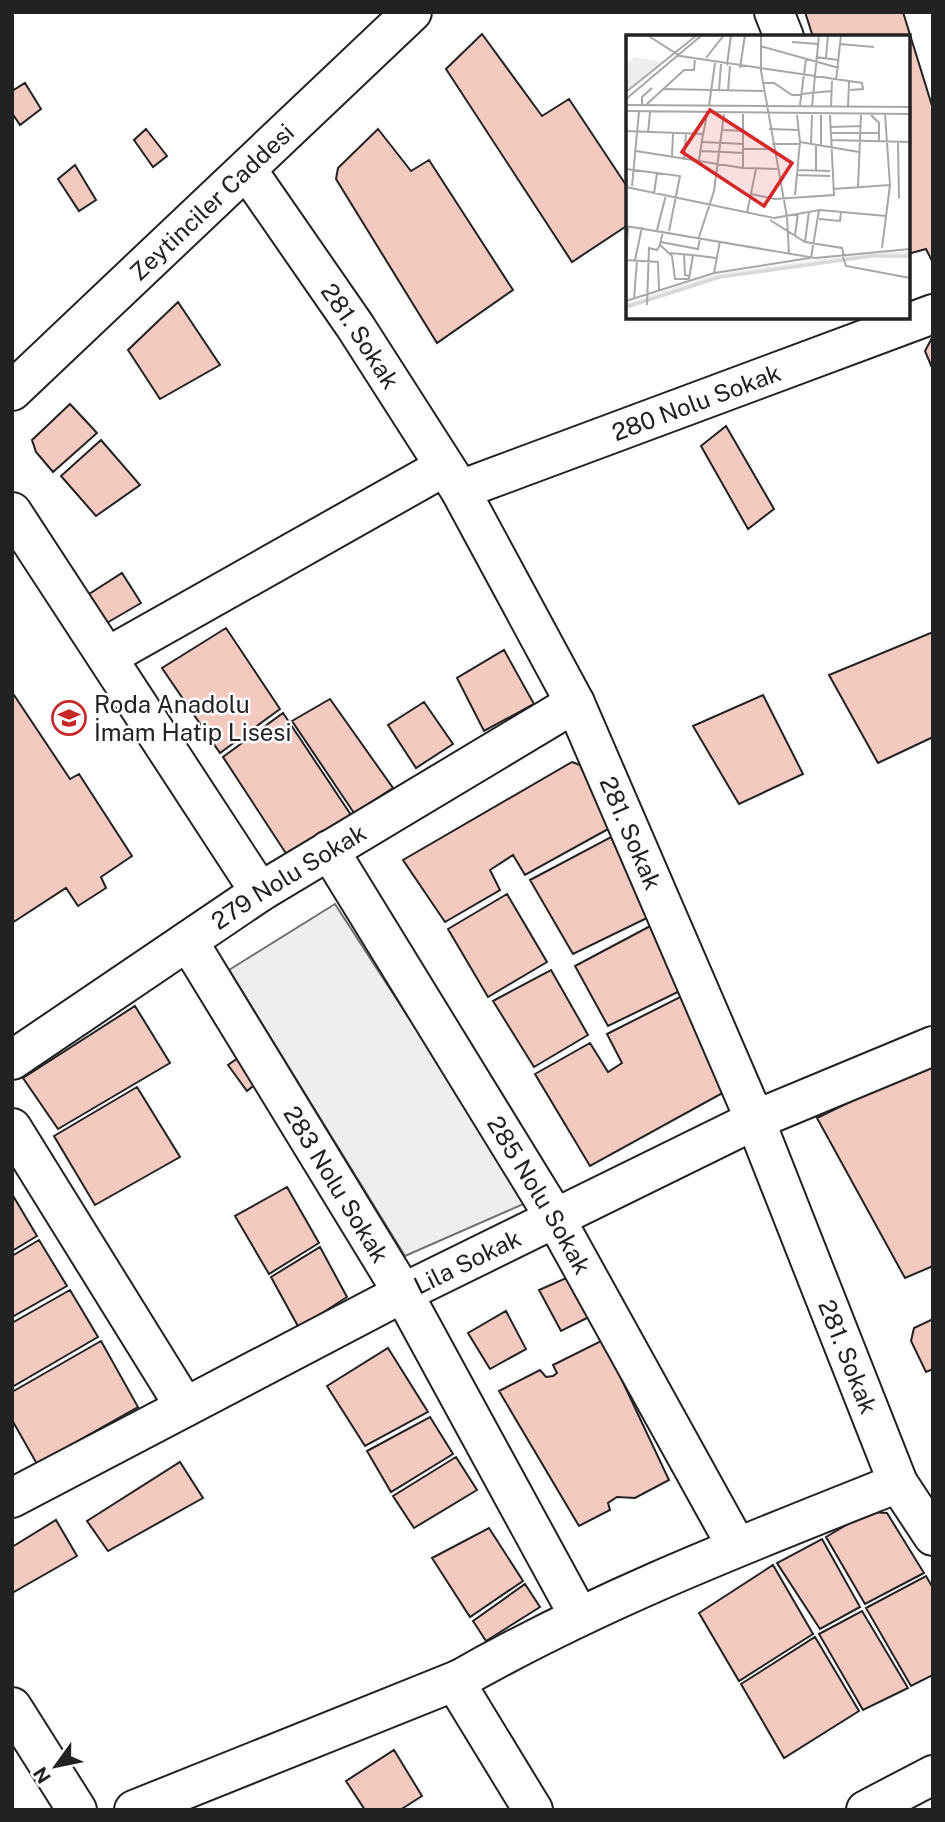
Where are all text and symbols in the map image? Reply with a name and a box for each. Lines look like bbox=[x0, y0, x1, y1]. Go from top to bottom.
inset map bbox=[626, 35, 910, 318]
street label: Zeytinciler Caddesi bbox=[124, 118, 299, 286]
street label: 281. Sokak bbox=[316, 278, 405, 394]
street label: 280 Nolu Sokak bbox=[608, 358, 784, 446]
place label: Roda Anadolu İmam Hatip Lisesi bbox=[94, 690, 291, 746]
school or university icon: Roda Anadolu İmam Hatip Lisesi bbox=[50, 699, 88, 737]
street label: 281. Sokak bbox=[594, 772, 668, 894]
street label: 279 Nolu Sokak bbox=[206, 818, 371, 935]
street label: 283 Nolu Sokak bbox=[278, 1101, 395, 1268]
street label: 285 Nolu Sokak bbox=[482, 1111, 597, 1279]
street label: Lila Sokak bbox=[409, 1223, 525, 1300]
street label: 281. Sokak bbox=[813, 1295, 883, 1418]
north arrow bbox=[21, 1731, 91, 1801]
text: N bbox=[28, 1763, 55, 1787]

